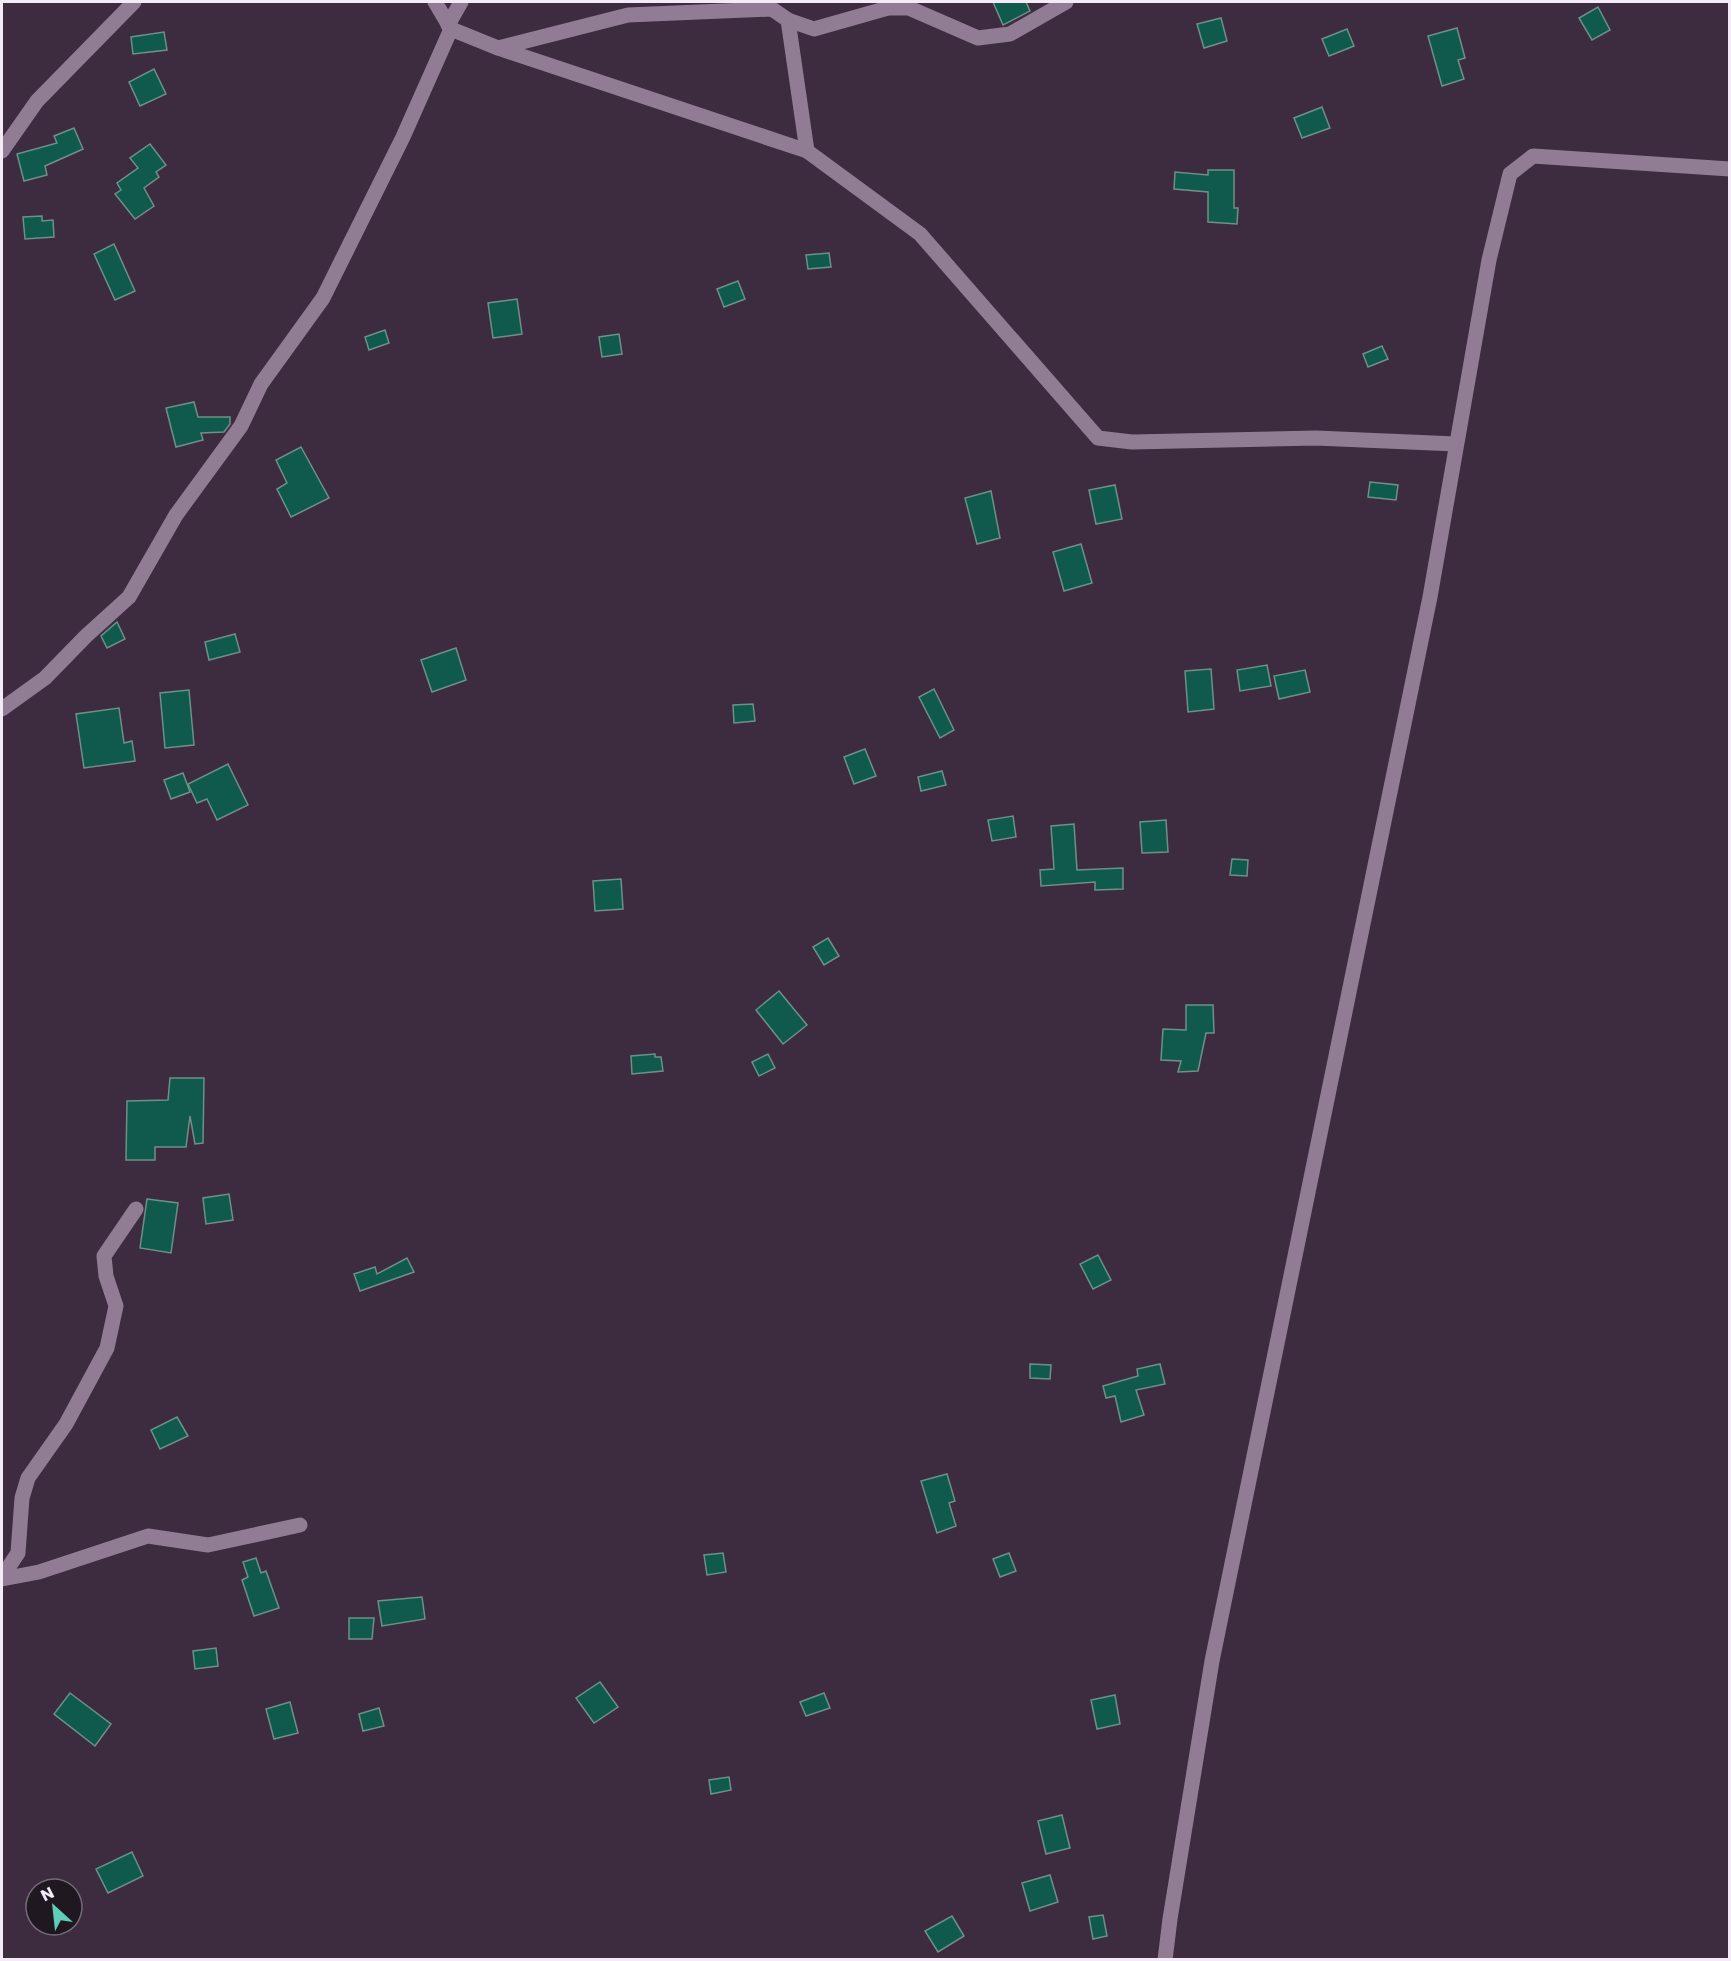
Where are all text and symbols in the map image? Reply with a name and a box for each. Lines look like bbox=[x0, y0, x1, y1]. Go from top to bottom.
north arrow bbox=[24, 1877, 84, 1937]
text: N bbox=[37, 1881, 58, 1907]

